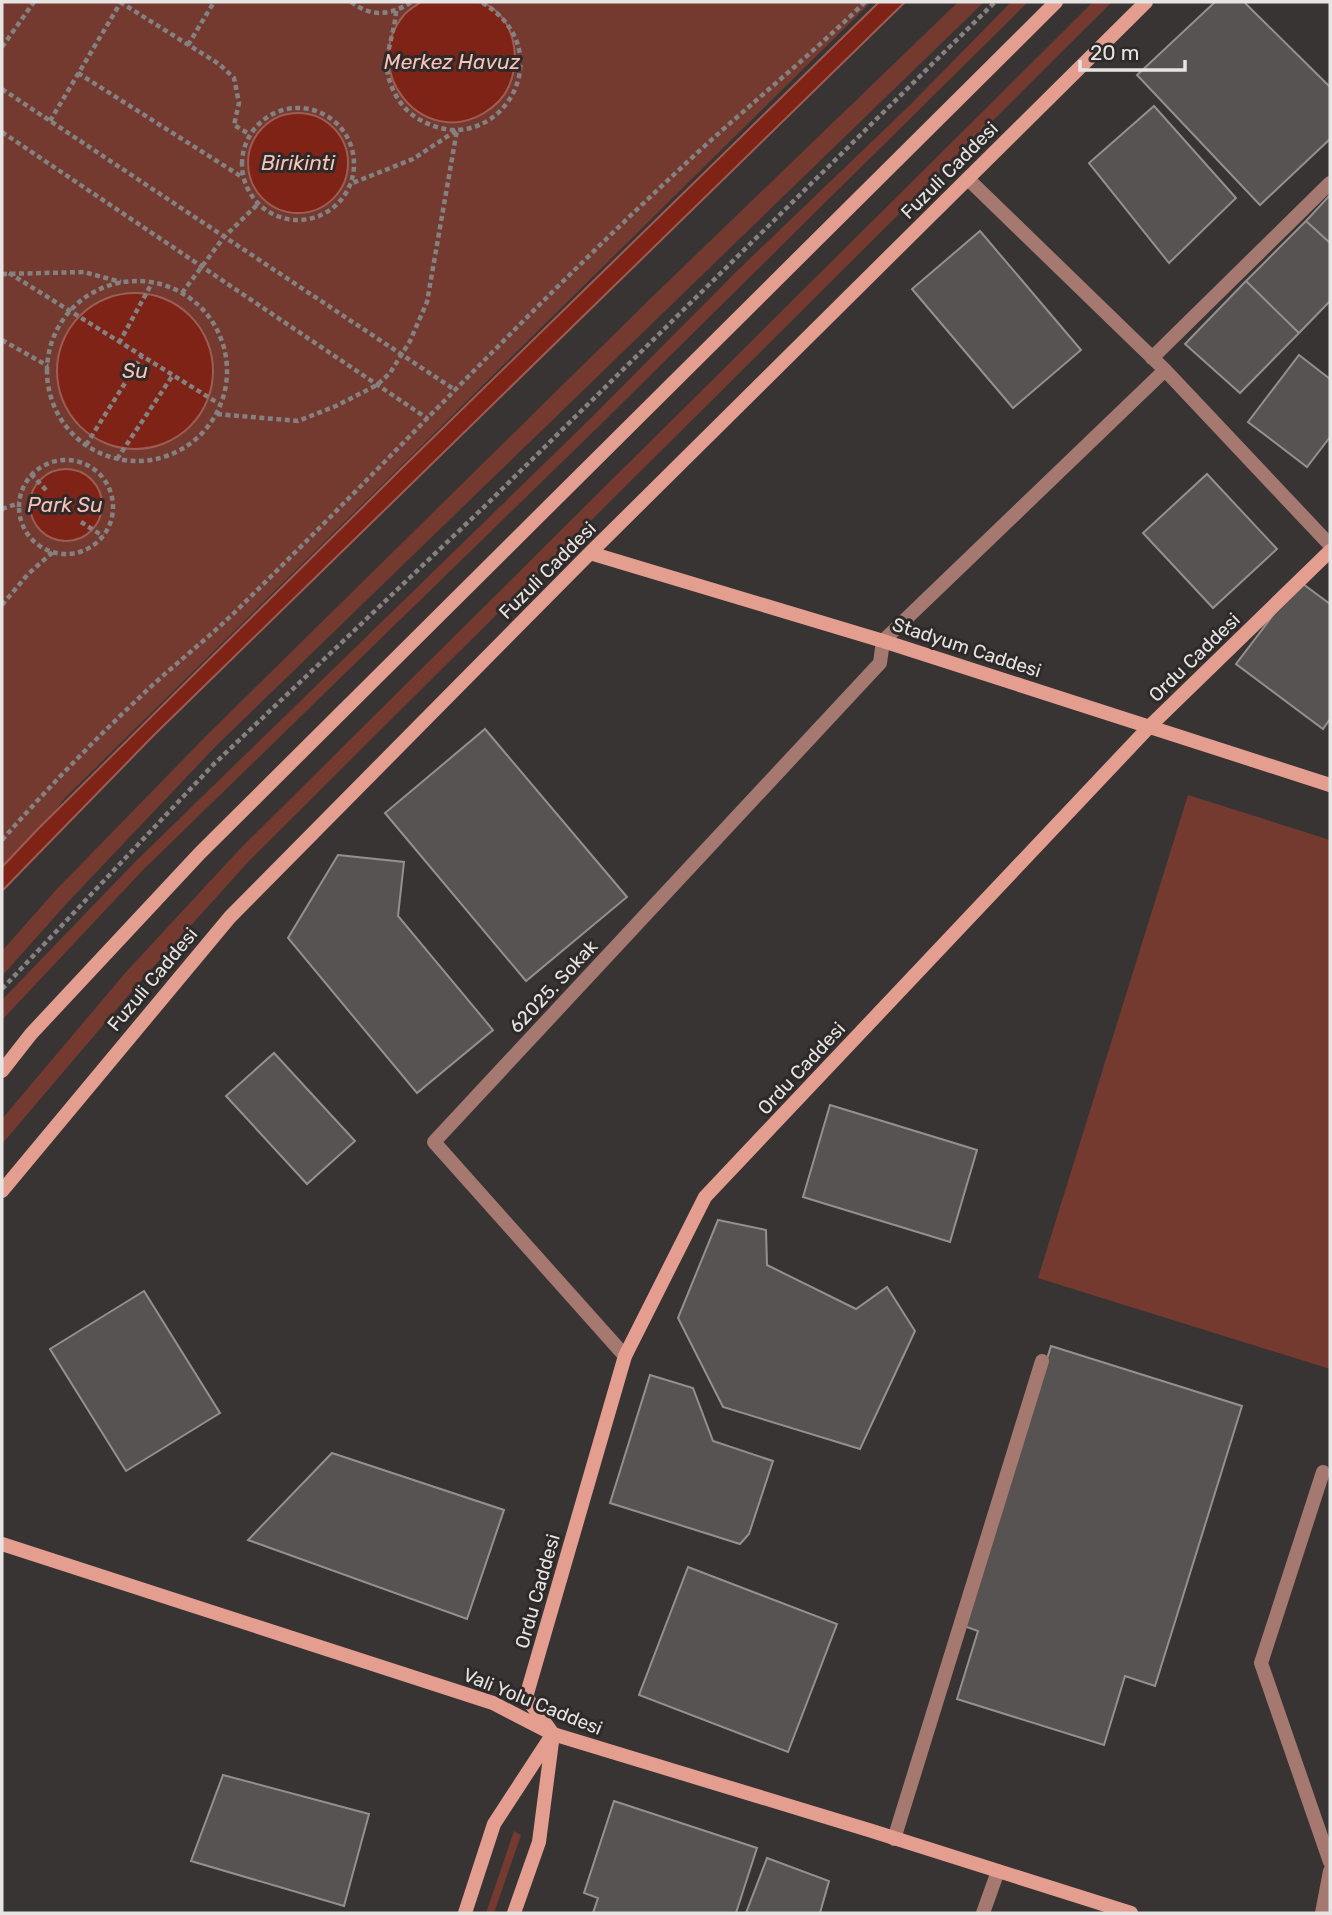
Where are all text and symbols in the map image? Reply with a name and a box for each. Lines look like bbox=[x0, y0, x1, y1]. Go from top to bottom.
scale bar bbox=[1080, 28, 1185, 72]
text: 20 m bbox=[1090, 40, 1139, 65]
water label: Merkez Havuz bbox=[384, 49, 521, 74]
street label: Fuzuli Caddesi bbox=[896, 117, 1003, 224]
water label: Birikinti bbox=[261, 150, 336, 175]
water label: Su bbox=[122, 358, 148, 383]
water label: Park Su bbox=[27, 492, 103, 517]
street label: Fuzuli Caddesi bbox=[494, 517, 601, 624]
street label: Ordu Caddesi bbox=[1144, 608, 1245, 707]
street label: Stadyum Caddesi bbox=[889, 613, 1044, 682]
street label: Fuzuli Caddesi bbox=[102, 923, 202, 1036]
street label: 62025. Sokak bbox=[504, 935, 602, 1038]
street label: Ordu Caddesi bbox=[753, 1017, 850, 1119]
street label: Ordu Caddesi bbox=[510, 1531, 565, 1651]
street label: Vali Yolu Caddesi bbox=[460, 1663, 606, 1740]

